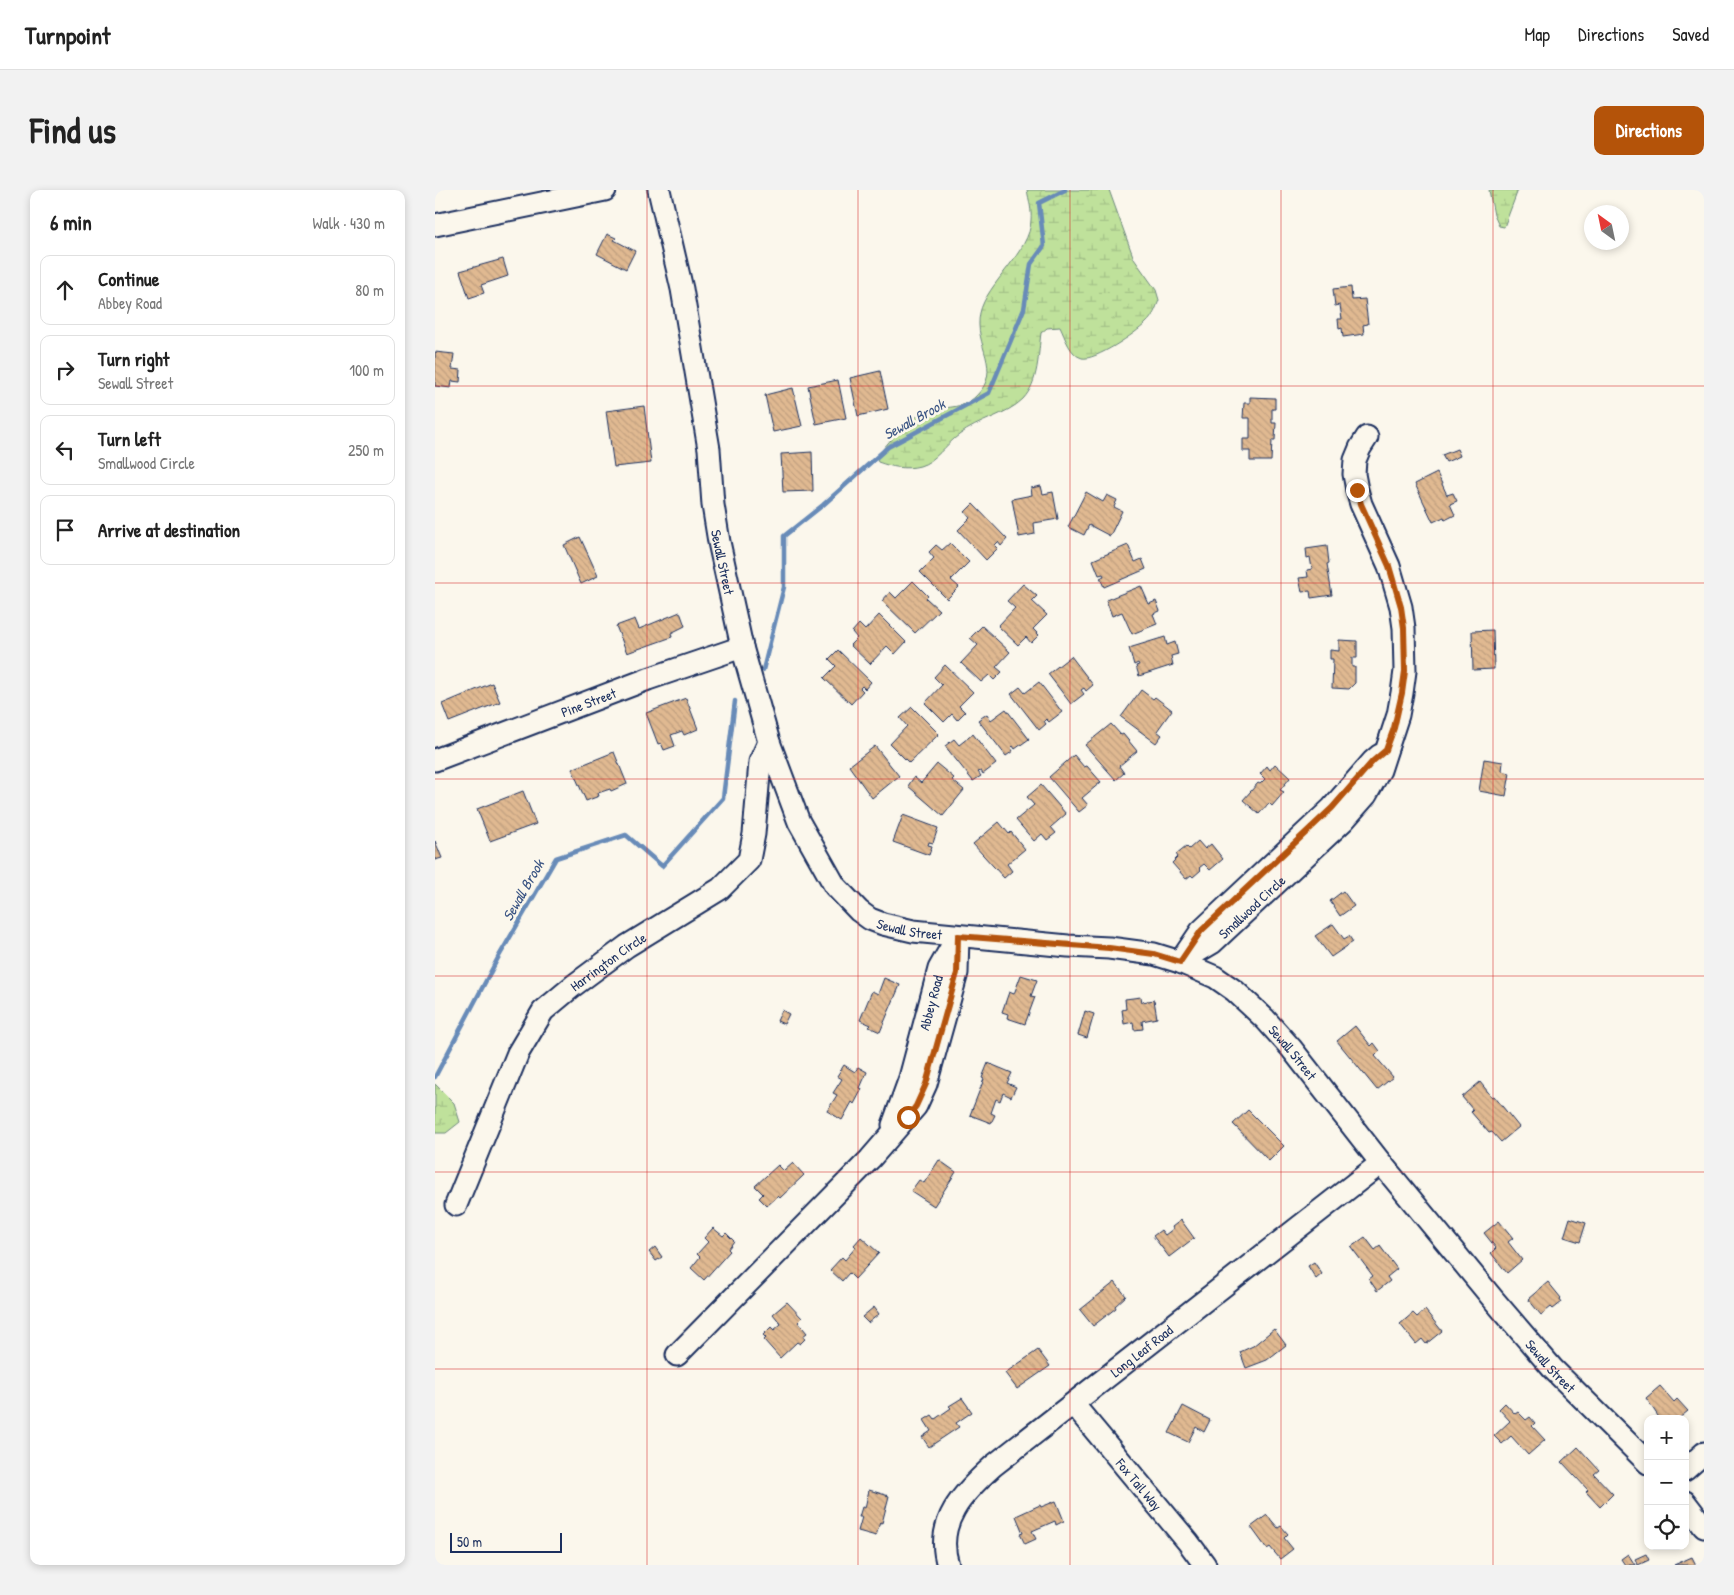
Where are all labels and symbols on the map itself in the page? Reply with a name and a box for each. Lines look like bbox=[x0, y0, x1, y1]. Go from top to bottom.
north arrow bbox=[1584, 205, 1629, 250]
water label: Sewall Brook bbox=[879, 393, 950, 444]
route end bbox=[1346, 479, 1369, 502]
street label: Sewall Street bbox=[708, 528, 740, 596]
street label: Pine Street bbox=[558, 683, 619, 721]
water label: Sewall Brook bbox=[497, 854, 550, 924]
street label: Smallwood Circle bbox=[1214, 870, 1289, 942]
street label: Sewall Street bbox=[874, 913, 943, 943]
street label: Harrington Circle bbox=[566, 927, 650, 995]
street label: Abbey Road bbox=[914, 973, 947, 1032]
street label: Sewall Street bbox=[1265, 1020, 1322, 1083]
route start bbox=[897, 1106, 920, 1129]
street label: Long Leaf Road bbox=[1106, 1320, 1177, 1381]
street label: Sewall Street bbox=[1522, 1335, 1580, 1396]
street label: Fox Tail Way bbox=[1112, 1453, 1167, 1515]
scale bar bbox=[450, 1530, 563, 1553]

